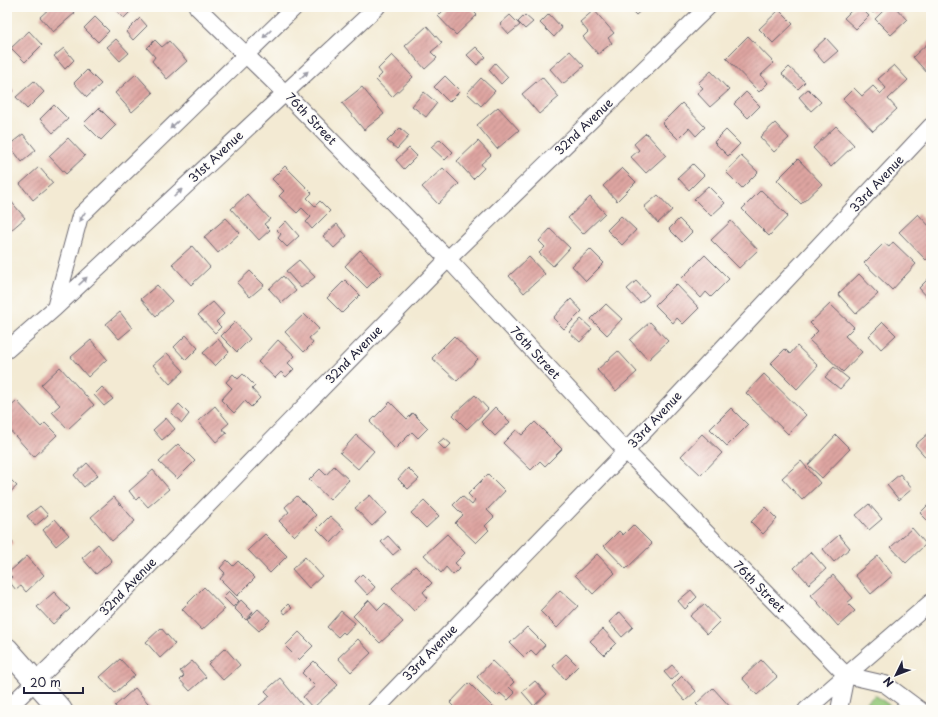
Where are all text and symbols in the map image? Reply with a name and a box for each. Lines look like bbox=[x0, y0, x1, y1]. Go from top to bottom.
one-way arrow bbox=[262, 29, 272, 39]
one-way arrow bbox=[299, 71, 309, 80]
street label: 76th Street bbox=[282, 88, 341, 149]
street label: 32nd Avenue bbox=[550, 93, 617, 159]
one-way arrow bbox=[169, 120, 179, 130]
street label: 31st Avenue bbox=[184, 126, 247, 186]
street label: 33rd Avenue bbox=[845, 150, 908, 216]
one-way arrow bbox=[173, 188, 183, 197]
one-way arrow bbox=[78, 211, 86, 222]
one-way arrow bbox=[78, 276, 88, 286]
street label: 32nd Avenue bbox=[321, 321, 386, 388]
street label: 76th Street bbox=[507, 322, 565, 383]
street label: 33rd Avenue bbox=[623, 386, 686, 452]
street label: 32nd Avenue bbox=[95, 553, 160, 620]
street label: 76th Street bbox=[730, 556, 790, 616]
street label: 33rd Avenue bbox=[398, 620, 461, 685]
north arrow bbox=[876, 655, 916, 695]
scale bar bbox=[24, 669, 83, 695]
text: 20 m bbox=[30, 673, 61, 691]
text: N bbox=[879, 673, 898, 691]

